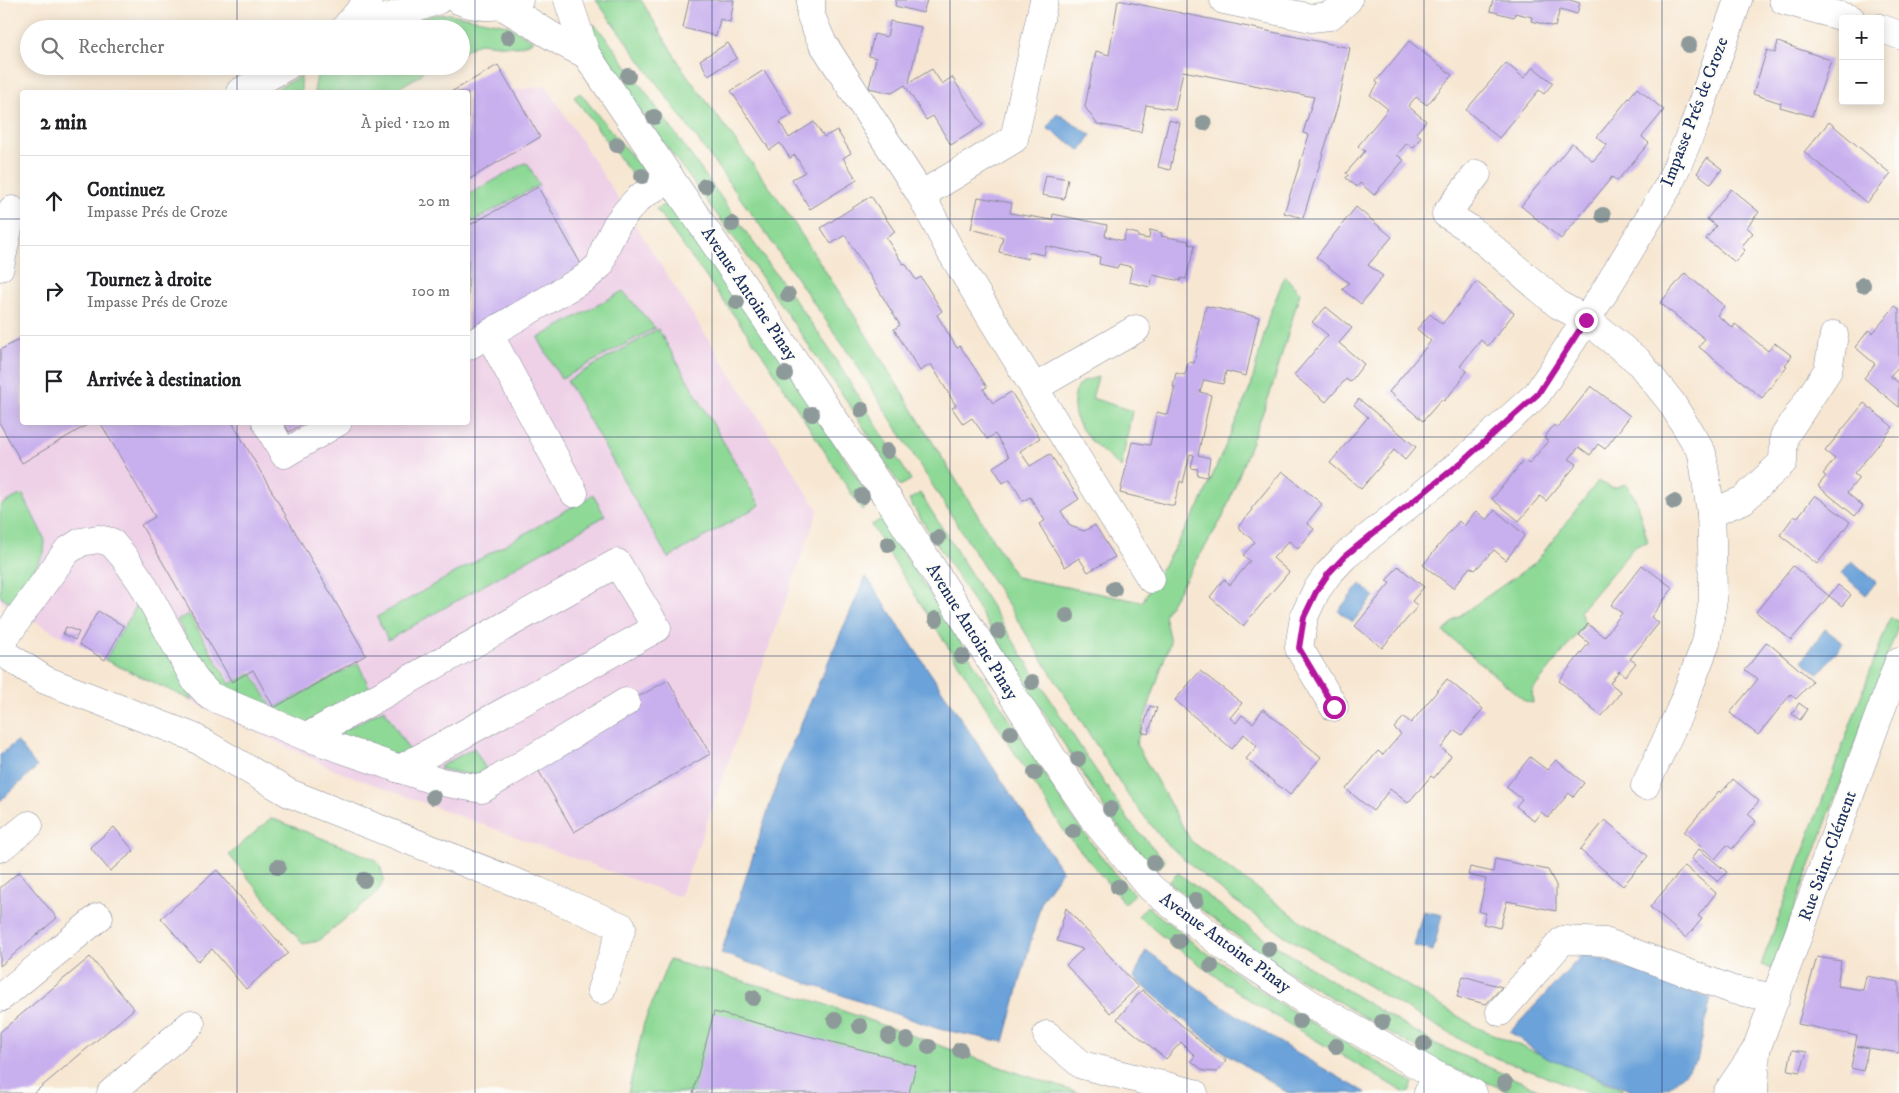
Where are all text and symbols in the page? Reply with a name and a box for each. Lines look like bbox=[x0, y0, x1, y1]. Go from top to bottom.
map controls bbox=[1839, 15, 1884, 105]
button: + bbox=[1839, 15, 1884, 60]
search box bbox=[20, 20, 470, 75]
icon: search bbox=[38, 34, 66, 62]
street label: Impasse Prés de Croze bbox=[1656, 34, 1734, 190]
text: Rechercher bbox=[78, 36, 164, 59]
button: − bbox=[1839, 60, 1884, 105]
text: 2 min bbox=[40, 110, 87, 136]
text: À pied · 120 m bbox=[361, 113, 450, 133]
text: Continuez bbox=[87, 179, 165, 202]
icon: ahead bbox=[40, 187, 68, 215]
text: 20 m bbox=[418, 191, 450, 211]
text: Impasse Prés de Croze bbox=[87, 202, 228, 222]
street label: Avenue Antoine Pinay bbox=[696, 223, 802, 366]
text: Tournez à droite bbox=[87, 269, 212, 292]
icon: right bbox=[40, 277, 68, 305]
text: 100 m bbox=[412, 281, 450, 301]
text: Impasse Prés de Croze bbox=[87, 292, 228, 312]
route end bbox=[1575, 309, 1598, 332]
icon: arrive bbox=[40, 367, 68, 395]
text: Arrivée à destination bbox=[87, 369, 241, 392]
street label: Avenue Antoine Pinay bbox=[921, 560, 1023, 705]
route start bbox=[1323, 696, 1346, 719]
street label: Rue Saint-Clément bbox=[1794, 788, 1862, 924]
street label: Avenue Antoine Pinay bbox=[1155, 888, 1295, 998]

